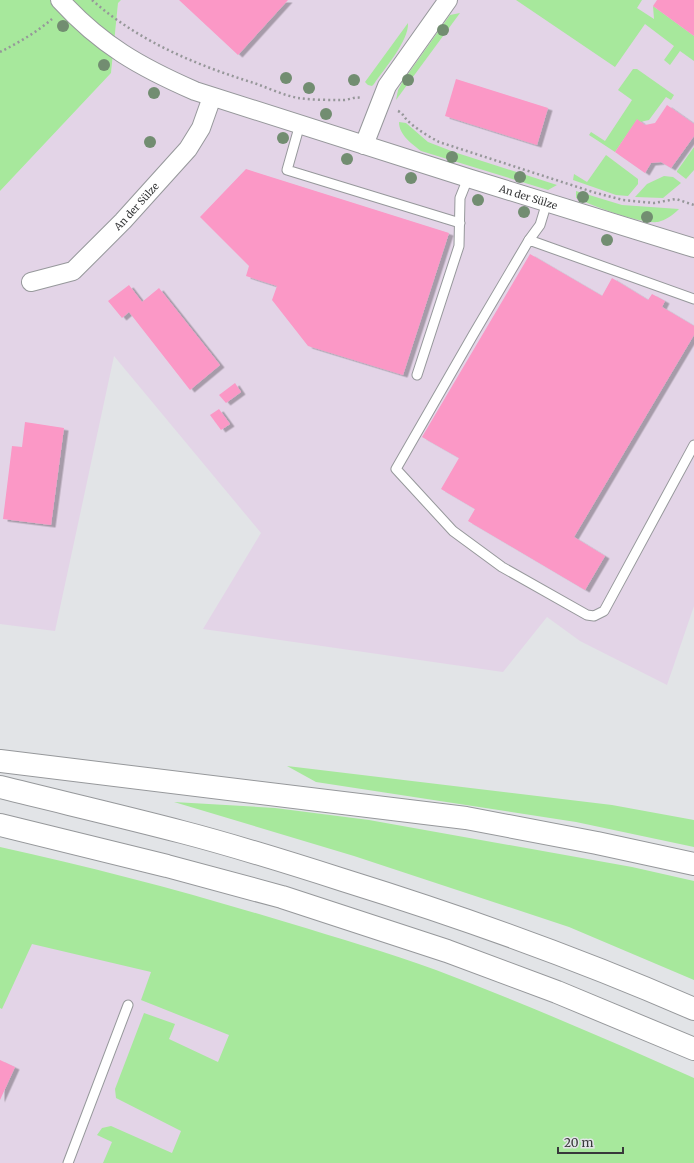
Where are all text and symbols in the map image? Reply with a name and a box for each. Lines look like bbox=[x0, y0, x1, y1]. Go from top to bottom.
street label: An der Sülze bbox=[111, 180, 162, 234]
street label: An der Sülze bbox=[497, 182, 559, 212]
scale bar bbox=[558, 1129, 623, 1155]
text: 20 m bbox=[564, 1135, 593, 1150]

